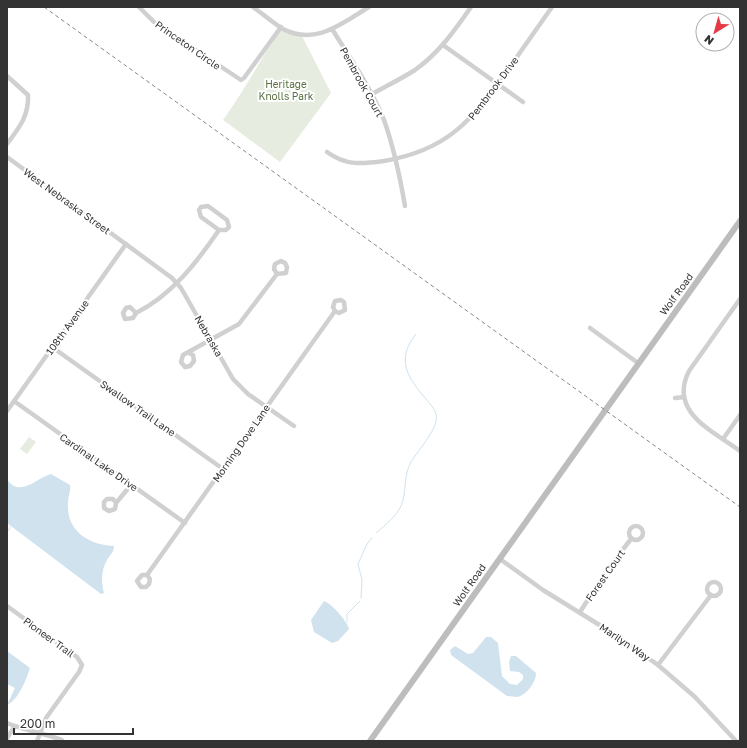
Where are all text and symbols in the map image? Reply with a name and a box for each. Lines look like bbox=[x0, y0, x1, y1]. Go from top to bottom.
north arrow bbox=[695, 12, 735, 52]
street label: Princeton Circle bbox=[153, 18, 223, 72]
text: N bbox=[701, 33, 716, 48]
street label: Pembrook Court bbox=[338, 45, 386, 119]
street label: Pembrook Drive bbox=[465, 54, 521, 122]
park label: Heritage Knolls Park bbox=[259, 78, 314, 102]
street label: West Nebraska Street bbox=[21, 165, 113, 237]
street label: Wolf Road bbox=[657, 271, 695, 317]
street label: 108th Avenue bbox=[43, 297, 91, 357]
street label: Nebraska bbox=[192, 313, 226, 359]
street label: Swallow Trail Lane bbox=[98, 378, 178, 439]
street label: Morning Dove Lane bbox=[210, 402, 272, 484]
street label: Cardinal Lake Drive bbox=[58, 431, 141, 494]
street label: Forest Court bbox=[583, 547, 627, 603]
street label: Wolf Road bbox=[450, 562, 488, 608]
street label: Pioneer Trail bbox=[21, 615, 77, 659]
street label: Marilyn Way bbox=[597, 621, 653, 664]
scale bar bbox=[14, 710, 133, 736]
text: 200 m bbox=[20, 716, 55, 731]

